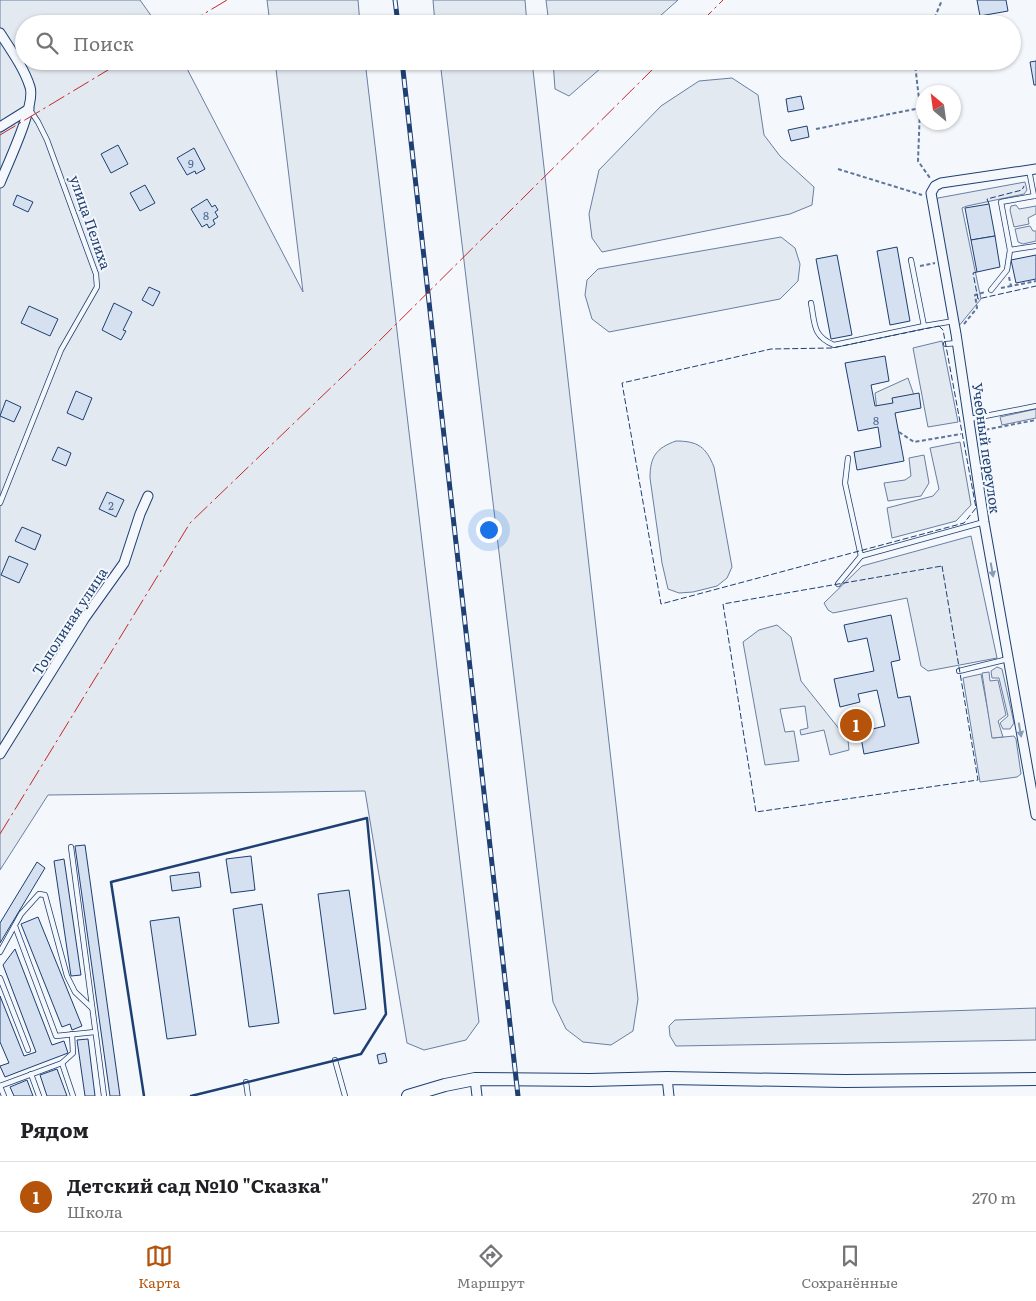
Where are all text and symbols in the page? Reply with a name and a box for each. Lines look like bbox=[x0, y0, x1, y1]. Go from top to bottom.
search box bbox=[15, 15, 1021, 70]
icon: search bbox=[33, 29, 61, 57]
text: Поиск bbox=[73, 29, 134, 57]
north arrow bbox=[916, 85, 961, 130]
house number: 9 bbox=[188, 155, 194, 171]
street label: улица Пелиха bbox=[66, 172, 117, 272]
house number: 8 bbox=[203, 207, 209, 223]
street label: Учебный переулок bbox=[968, 381, 1006, 515]
house number: 8 bbox=[873, 412, 879, 428]
house number: 2 bbox=[108, 497, 114, 513]
your location bbox=[476, 517, 502, 543]
one-way arrow bbox=[989, 562, 997, 578]
street label: Тополиная улица bbox=[27, 563, 112, 679]
pin: 1 bbox=[840, 706, 872, 744]
one-way arrow bbox=[1017, 722, 1025, 738]
text: Рядом bbox=[20, 1113, 89, 1144]
text: Детский сад №10 "Сказка" bbox=[67, 1171, 329, 1199]
text: 1 bbox=[33, 1185, 39, 1209]
text: 270 m bbox=[972, 1185, 1016, 1209]
text: Школа bbox=[67, 1199, 123, 1223]
tab: Карта bbox=[138, 1242, 180, 1292]
tab: Маршрут bbox=[457, 1242, 525, 1292]
tab: Сохранённые bbox=[801, 1242, 898, 1292]

